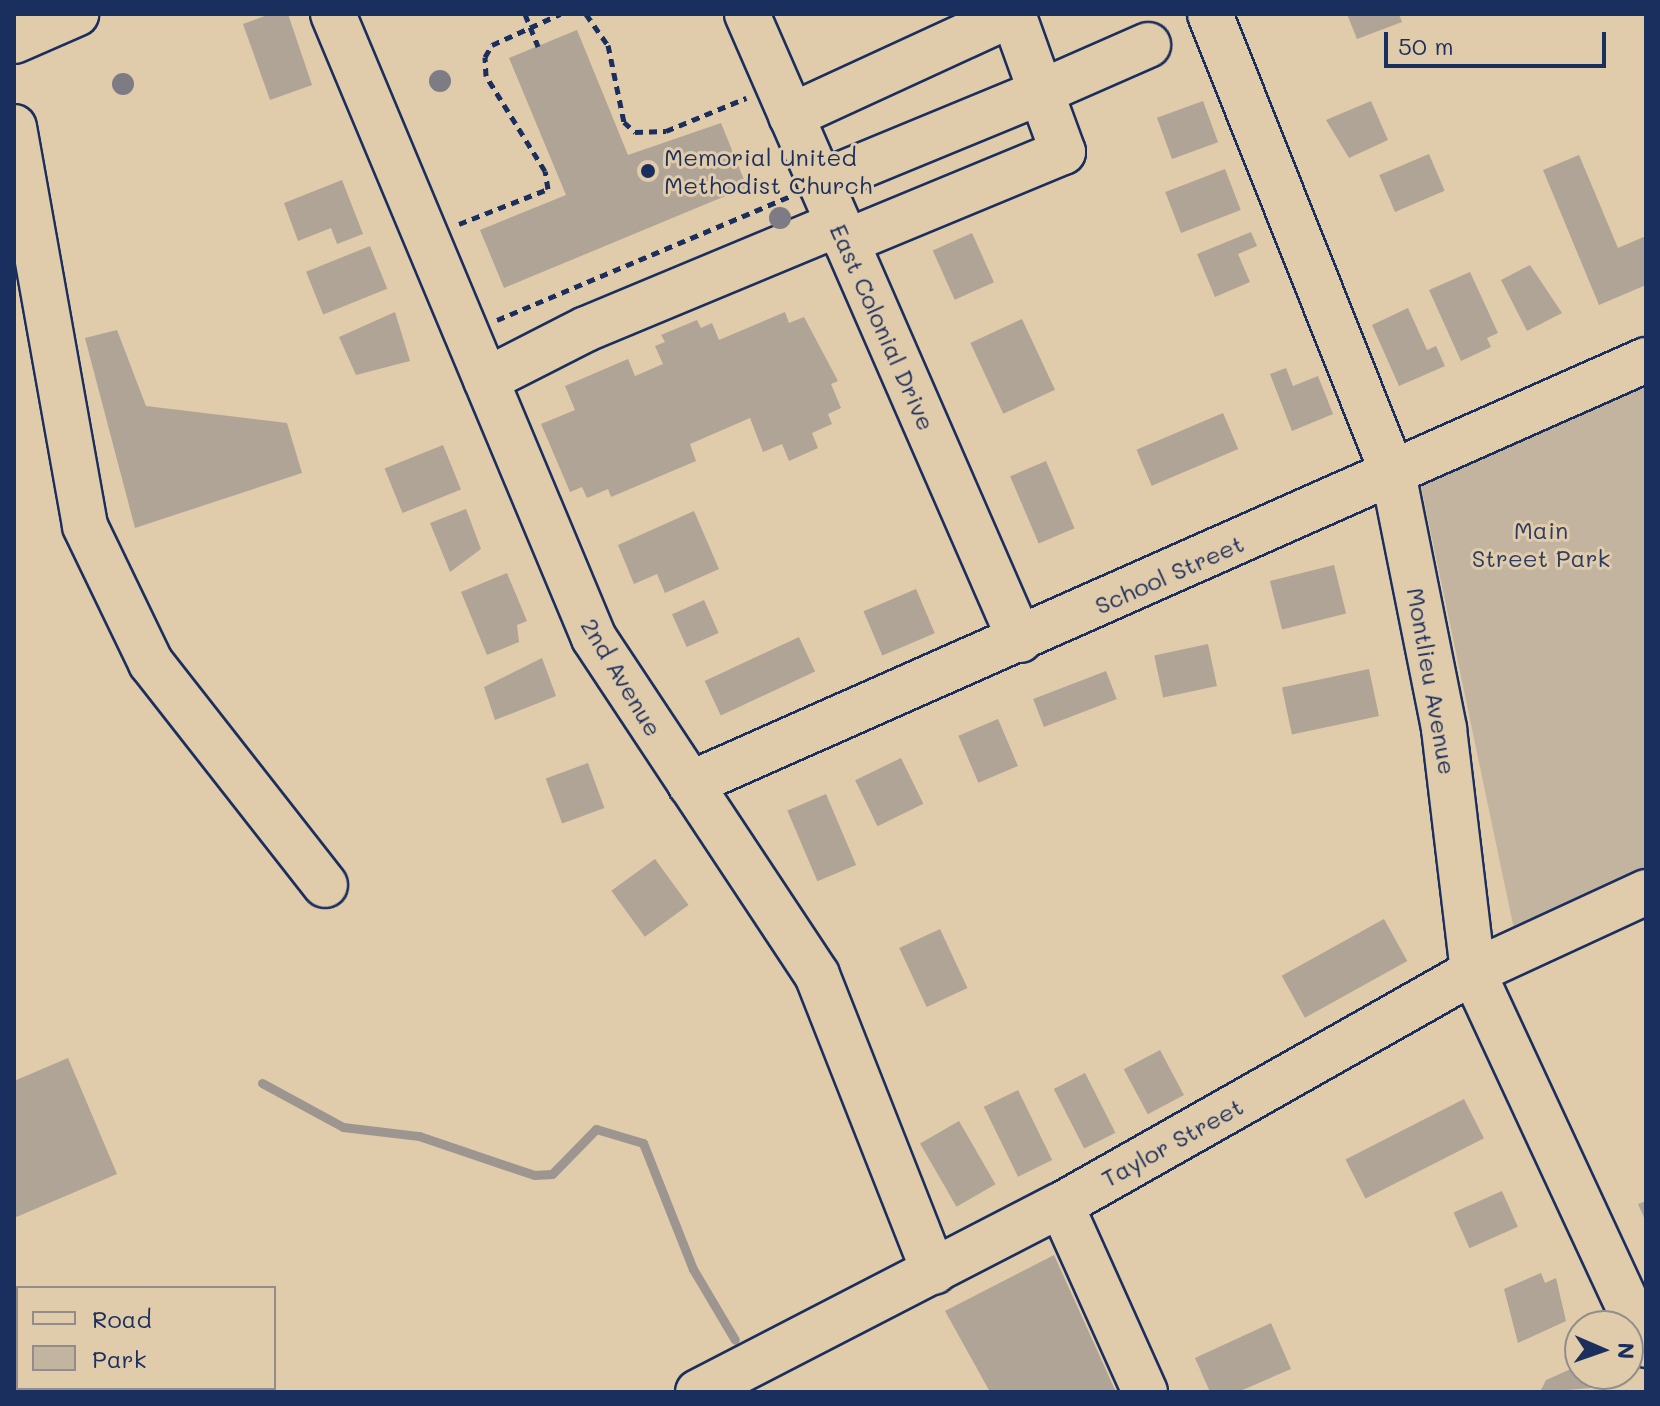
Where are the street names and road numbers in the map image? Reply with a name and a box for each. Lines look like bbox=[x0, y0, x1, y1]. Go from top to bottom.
street label: East Colonial Drive bbox=[825, 219, 941, 435]
street label: School Street bbox=[1090, 528, 1248, 620]
street label: Montlieu Avenue bbox=[1401, 585, 1463, 777]
street label: 2nd Avenue bbox=[576, 613, 668, 741]
street label: Taylor Street bbox=[1096, 1091, 1248, 1193]

